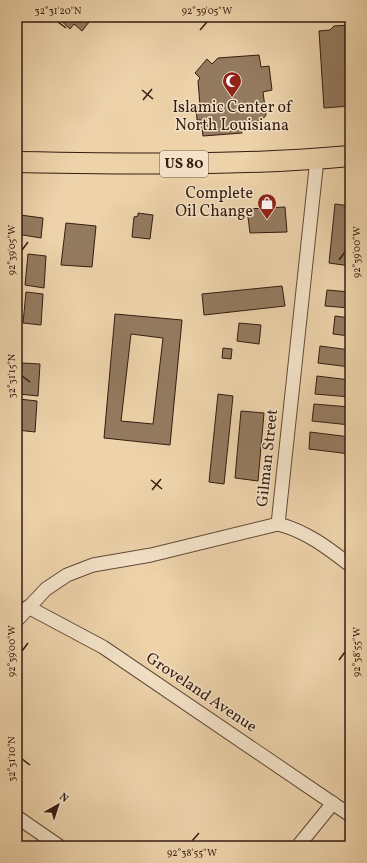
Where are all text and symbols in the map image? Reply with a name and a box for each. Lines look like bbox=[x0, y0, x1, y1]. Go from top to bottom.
text: 32°31'20"N bbox=[35, 4, 82, 18]
text: 92°39'05"W bbox=[182, 4, 232, 18]
mosque icon: Islamic Center of North Louisiana bbox=[221, 70, 243, 98]
place label: Islamic Center of North Louisiana bbox=[172, 97, 293, 137]
road number: US 80 bbox=[160, 151, 208, 177]
place label: Complete Oil Change bbox=[175, 183, 253, 223]
shop icon: Complete Oil Change bbox=[256, 192, 278, 220]
text: 92°39'05"W bbox=[5, 225, 19, 275]
text: 92°39'00"W bbox=[350, 226, 364, 278]
text: 32°31'15"N bbox=[5, 353, 19, 398]
street label: Gilman Street bbox=[252, 408, 284, 508]
text: 92°39'00"W bbox=[5, 625, 19, 677]
text: 92°38'55"W bbox=[350, 627, 364, 677]
street label: Groveland Avenue bbox=[141, 648, 261, 738]
text: 32°31'10"N bbox=[5, 736, 19, 782]
north arrow bbox=[38, 785, 78, 825]
text: N bbox=[56, 790, 71, 807]
text: 92°38'55"W bbox=[167, 846, 217, 860]

